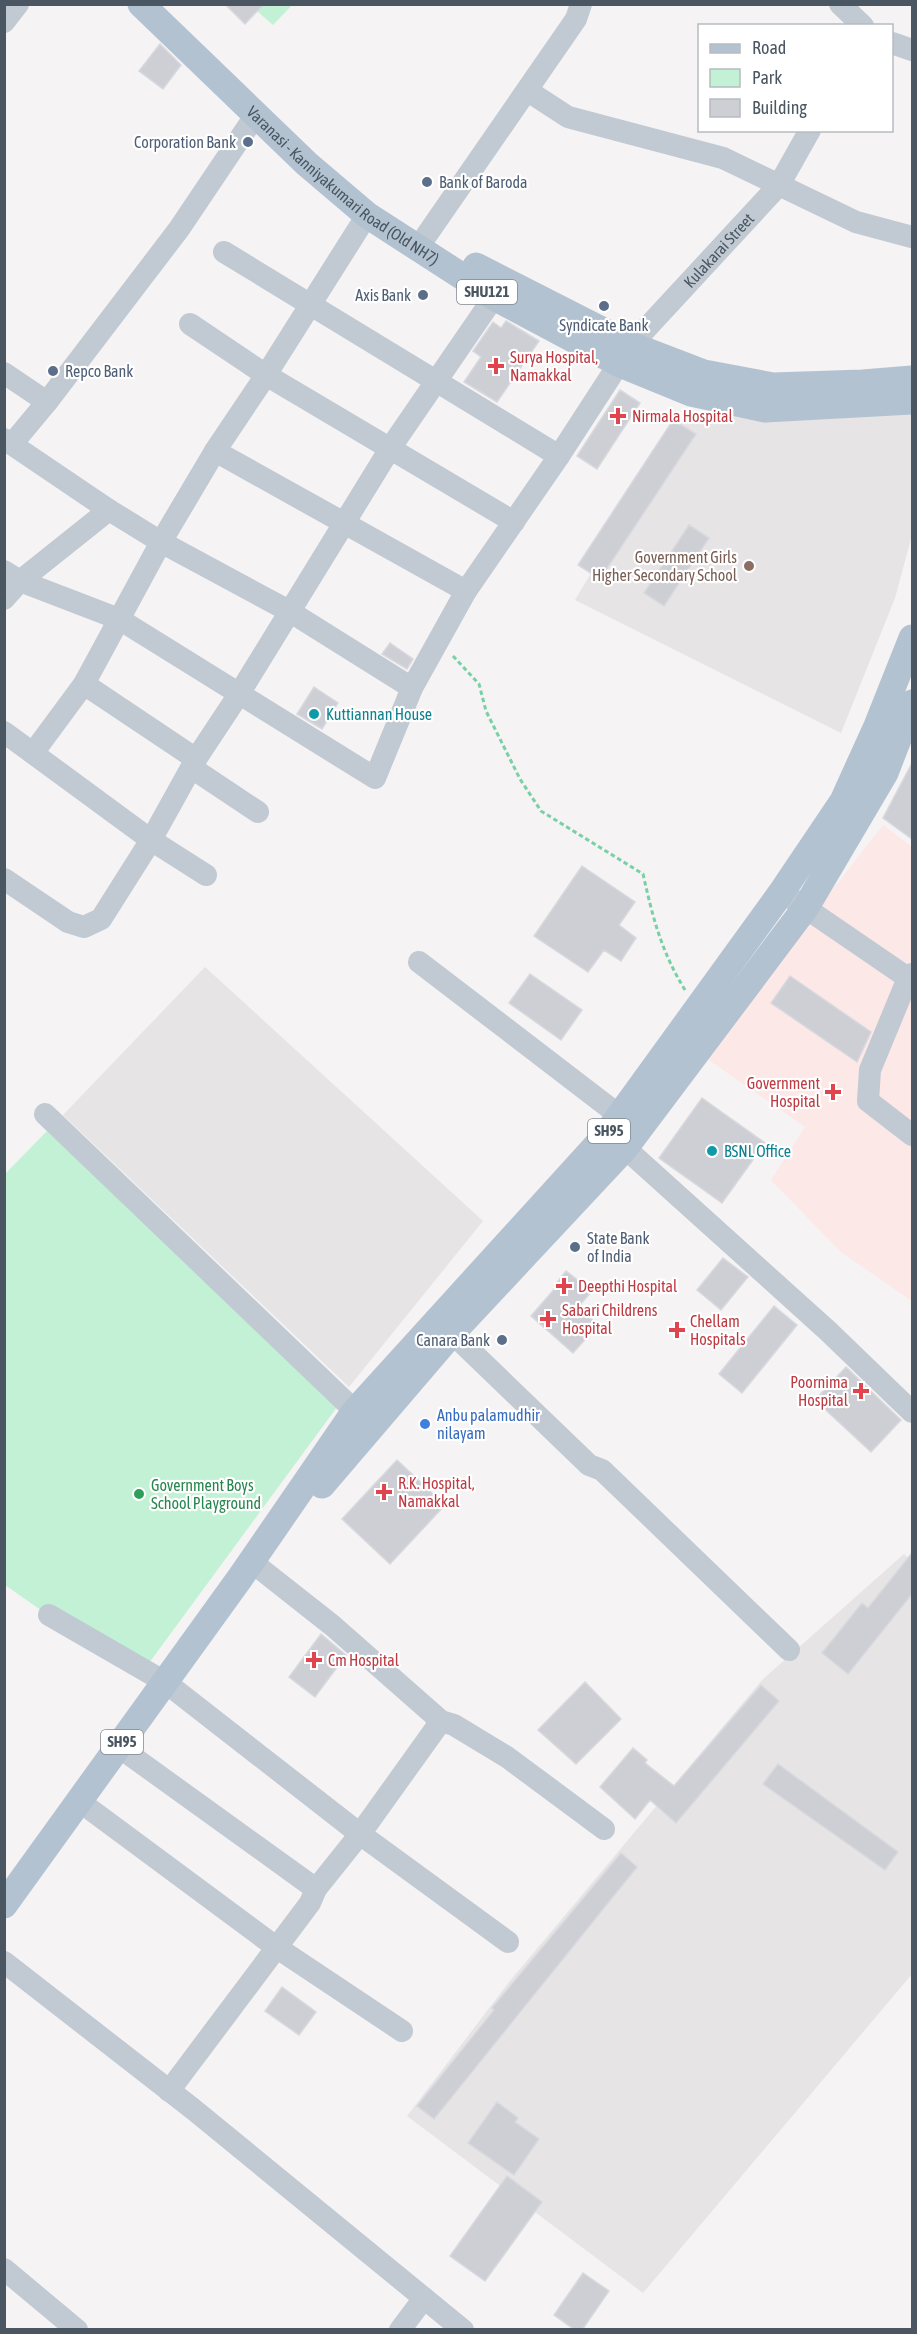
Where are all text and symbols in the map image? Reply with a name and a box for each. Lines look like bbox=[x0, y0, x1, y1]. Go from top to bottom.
legend bbox=[698, 24, 893, 132]
text: Road bbox=[752, 37, 786, 58]
text: Park bbox=[752, 67, 782, 88]
text: Building bbox=[752, 97, 807, 118]
street label: Varanasi - Kanniyakumari Road (Old NH7) bbox=[243, 102, 442, 269]
place label: Corporation Bank bbox=[134, 133, 236, 152]
marker: Corporation Bank bbox=[241, 135, 255, 149]
place label: Bank of Baroda bbox=[439, 173, 527, 191]
marker: Bank of Baroda bbox=[420, 175, 434, 189]
street label: Kulakarai Street bbox=[680, 209, 758, 291]
road number: SHU121 bbox=[457, 280, 517, 304]
place label: Axis Bank bbox=[355, 286, 411, 304]
marker: Axis Bank bbox=[416, 288, 430, 302]
marker: Syndicate Bank bbox=[597, 299, 611, 313]
place label: Syndicate Bank bbox=[559, 316, 649, 335]
place label: Surya Hospital, Namakkal bbox=[510, 348, 598, 384]
marker: Surya Hospital, Namakkal bbox=[487, 357, 505, 375]
place label: Repco Bank bbox=[65, 362, 133, 381]
marker: Repco Bank bbox=[46, 364, 60, 378]
marker: Nirmala Hospital bbox=[609, 407, 627, 425]
place label: Nirmala Hospital bbox=[632, 407, 733, 426]
place label: Government Girls Higher Secondary School bbox=[592, 548, 738, 585]
marker: Government Girls Higher Secondary School bbox=[742, 559, 756, 573]
place label: Kuttiannan House bbox=[326, 705, 432, 723]
marker: Kuttiannan House bbox=[307, 707, 321, 721]
place label: Government Hospital bbox=[747, 1074, 821, 1111]
marker: Government Hospital bbox=[824, 1083, 842, 1101]
road number: SH95 bbox=[588, 1119, 630, 1143]
place label: BSNL Office bbox=[724, 1142, 791, 1160]
marker: BSNL Office bbox=[705, 1144, 719, 1158]
place label: State Bank of India bbox=[587, 1229, 650, 1265]
marker: State Bank of India bbox=[568, 1240, 582, 1254]
marker: Deepthi Hospital bbox=[555, 1277, 573, 1295]
place label: Deepthi Hospital bbox=[578, 1277, 678, 1296]
place label: Sabari Childrens Hospital bbox=[562, 1301, 658, 1338]
marker: Sabari Childrens Hospital bbox=[539, 1310, 557, 1328]
place label: Chellam Hospitals bbox=[690, 1312, 746, 1349]
marker: Chellam Hospitals bbox=[668, 1321, 686, 1339]
place label: Canara Bank bbox=[416, 1331, 490, 1349]
marker: Canara Bank bbox=[495, 1333, 509, 1347]
place label: Poornima Hospital bbox=[790, 1373, 849, 1410]
marker: Poornima Hospital bbox=[852, 1382, 870, 1400]
place label: Anbu palamudhir nilayam bbox=[437, 1406, 540, 1443]
marker: Anbu palamudhir nilayam bbox=[418, 1417, 432, 1431]
place label: R.K. Hospital, Namakkal bbox=[398, 1474, 475, 1510]
place label: Government Boys School Playground bbox=[151, 1476, 261, 1513]
marker: R.K. Hospital, Namakkal bbox=[375, 1483, 393, 1501]
marker: Government Boys School Playground bbox=[132, 1487, 146, 1501]
marker: Cm Hospital bbox=[305, 1651, 323, 1669]
place label: Cm Hospital bbox=[328, 1651, 400, 1670]
road number: SH95 bbox=[101, 1730, 143, 1754]

